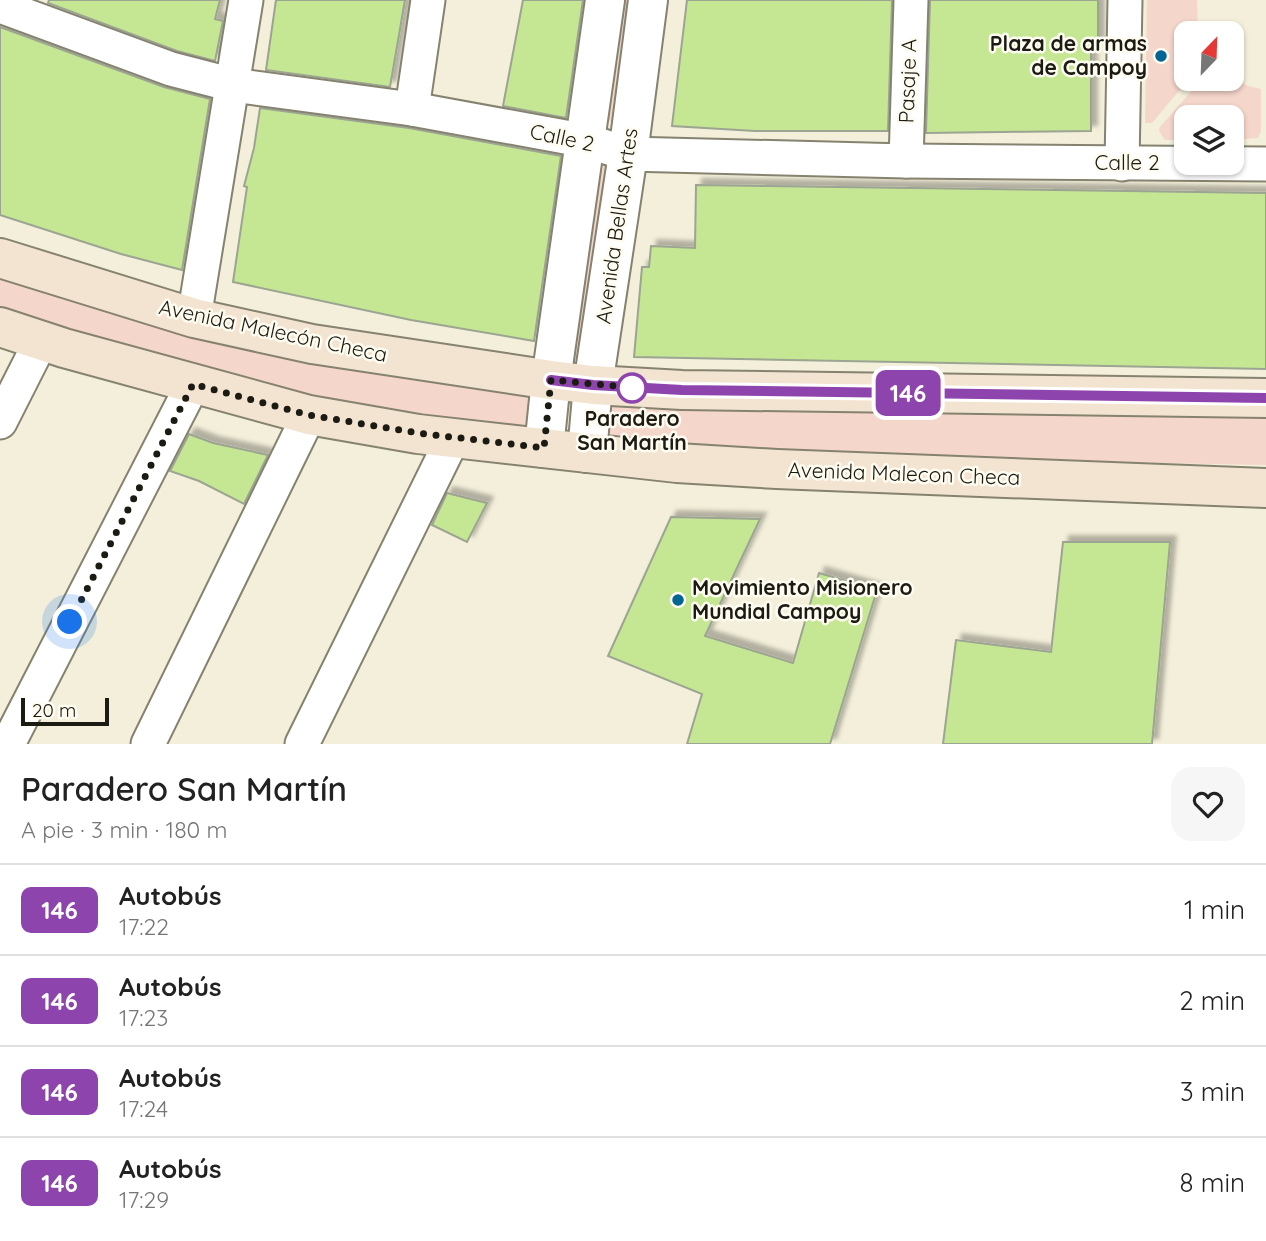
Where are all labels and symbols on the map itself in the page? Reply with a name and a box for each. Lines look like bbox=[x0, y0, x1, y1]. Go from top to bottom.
north arrow bbox=[1174, 21, 1244, 91]
place label: Plaza de armas de Campoy bbox=[990, 30, 1147, 80]
street label: Pasaje A bbox=[893, 38, 921, 124]
marker: Plaza de armas de Campoy bbox=[1153, 48, 1169, 64]
street label: Calle 2 bbox=[528, 118, 597, 157]
street label: Avenida Bellas Artes bbox=[589, 126, 643, 325]
street label: Calle 2 bbox=[1094, 149, 1160, 175]
street label: Avenida Malecón Checa bbox=[157, 293, 390, 367]
line badge: 146 bbox=[868, 370, 948, 416]
marker: Paradero San Martín bbox=[617, 373, 647, 403]
place label: Paradero San Martín bbox=[577, 405, 687, 455]
street label: Avenida Malecon Checa bbox=[787, 456, 1021, 490]
place label: Movimiento Misionero Mundial Campoy bbox=[692, 574, 913, 624]
marker: Movimiento Misionero Mundial Campoy bbox=[670, 592, 686, 608]
your location bbox=[52, 604, 87, 639]
scale bar bbox=[21, 695, 108, 727]

